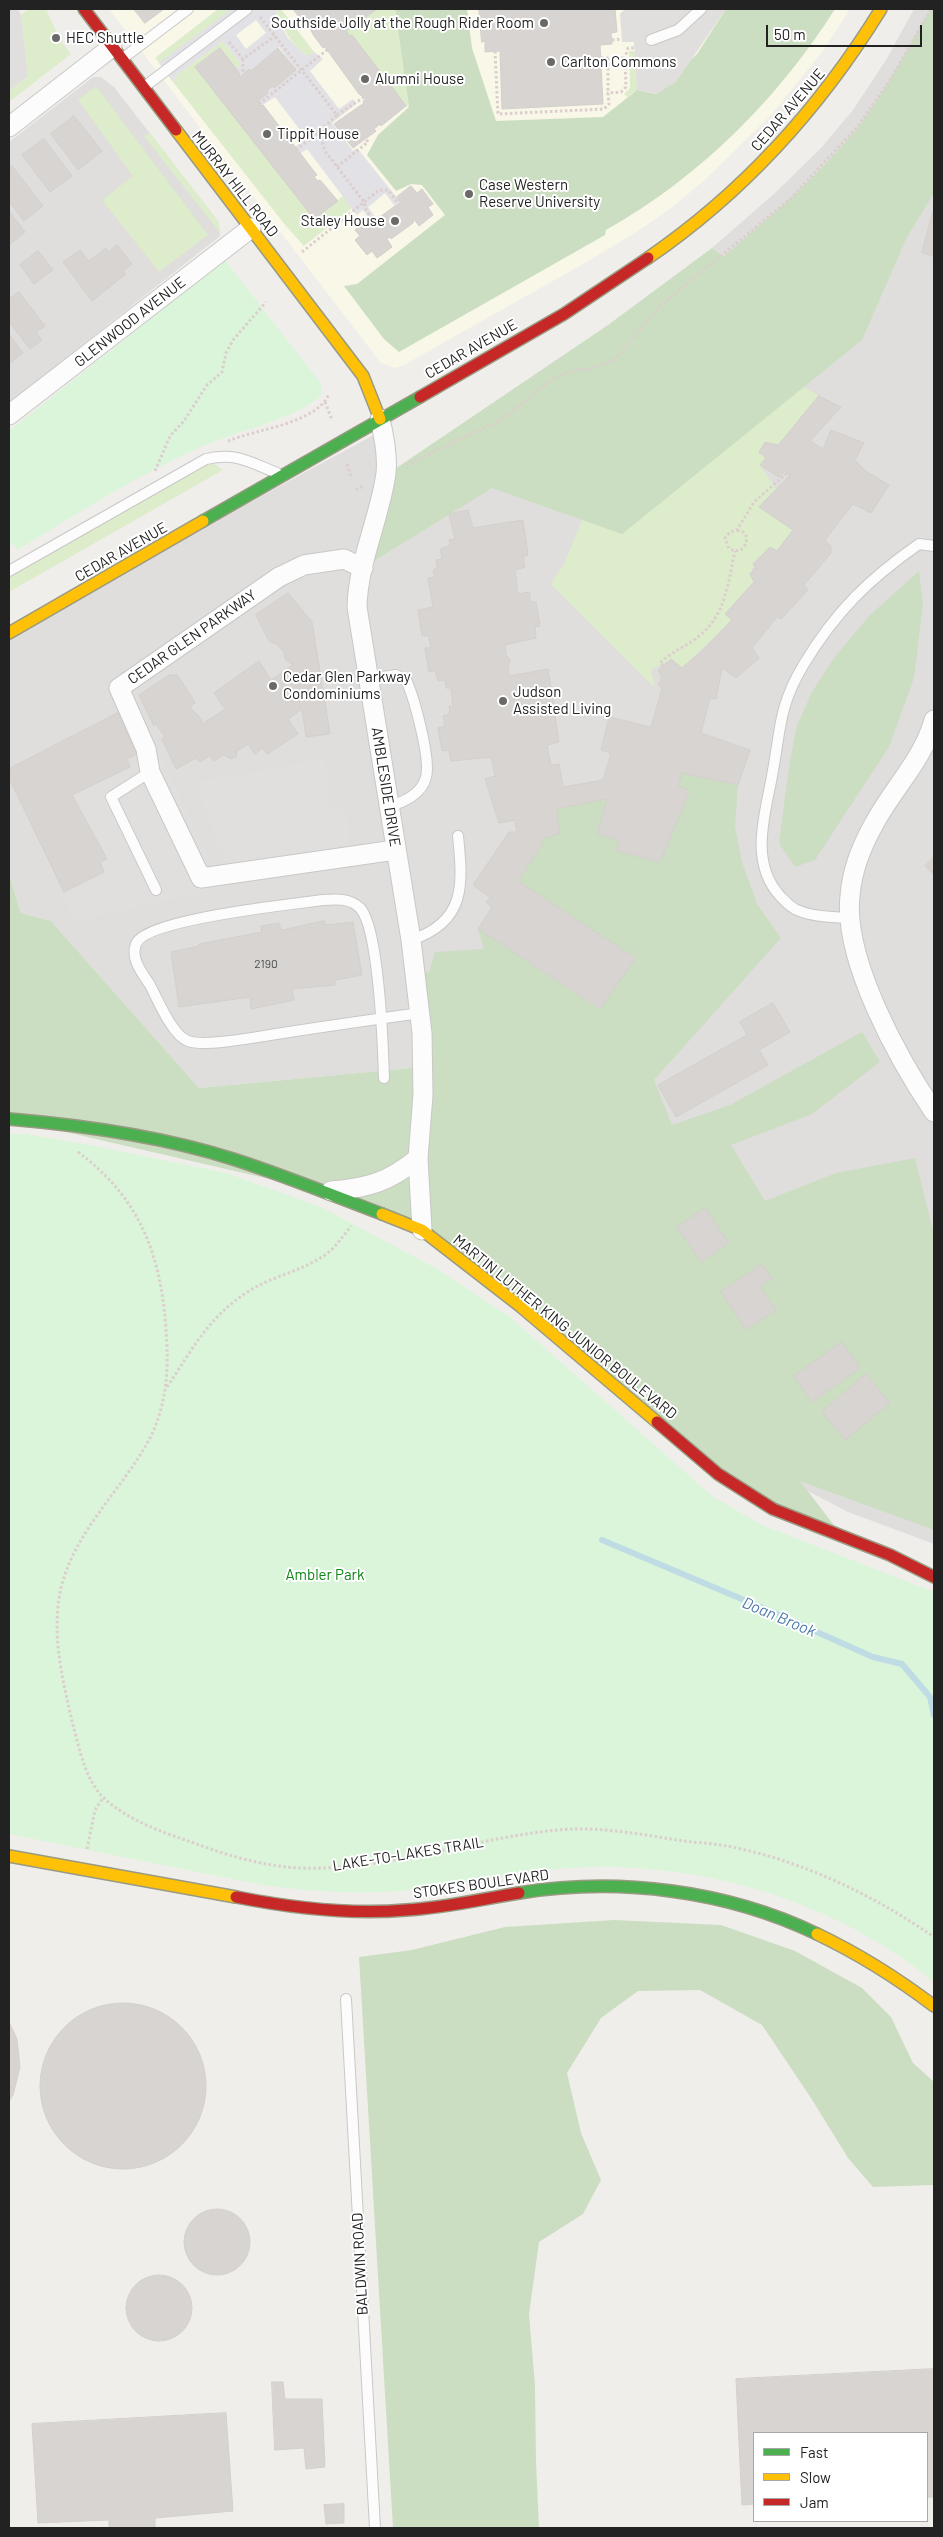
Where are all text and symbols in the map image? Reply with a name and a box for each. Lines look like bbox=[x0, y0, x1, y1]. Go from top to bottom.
place label: Southside Jolly at the Rough Rider Room bbox=[271, 14, 534, 32]
scale bar bbox=[768, 15, 924, 47]
marker: Southside Jolly at the Rough Rider Room bbox=[538, 17, 550, 29]
text: 50 m bbox=[774, 25, 806, 43]
place label: HEC Shuttle bbox=[66, 29, 144, 47]
marker: HEC Shuttle bbox=[50, 32, 62, 44]
place label: Carlton Commons bbox=[561, 53, 677, 71]
marker: Carlton Commons bbox=[545, 56, 557, 68]
street label: CEDAR AVENUE bbox=[747, 65, 829, 155]
place label: Alumni House bbox=[375, 70, 464, 88]
marker: Alumni House bbox=[359, 73, 371, 85]
place label: Tippit House bbox=[277, 125, 359, 143]
street label: MURRAY HILL ROAD bbox=[188, 127, 282, 241]
marker: Tippit House bbox=[261, 128, 273, 140]
place label: Case Western Reserve University bbox=[479, 176, 600, 211]
marker: Case Western Reserve University bbox=[463, 188, 475, 200]
place label: Staley House bbox=[301, 212, 385, 230]
marker: Staley House bbox=[389, 215, 401, 227]
street label: GLENWOOD AVENUE bbox=[71, 273, 189, 371]
street label: CEDAR AVENUE bbox=[422, 315, 520, 383]
street label: CEDAR AVENUE bbox=[72, 518, 170, 586]
street label: CEDAR GLEN PARKWAY bbox=[124, 586, 260, 688]
place label: Cedar Glen Parkway Condominiums bbox=[283, 668, 411, 703]
marker: Cedar Glen Parkway Condominiums bbox=[267, 680, 279, 692]
place label: Judson Assisted Living bbox=[513, 683, 611, 718]
marker: Judson Assisted Living bbox=[497, 695, 509, 707]
street label: AMBLESIDE DRIVE bbox=[368, 726, 404, 848]
house number: 2190 bbox=[254, 957, 278, 971]
street label: MARTIN LUTHER KING JUNIOR BOULEVARD bbox=[449, 1231, 681, 1423]
park label: Ambler Park bbox=[285, 1566, 365, 1584]
water label: Doan Brook bbox=[739, 1593, 819, 1641]
street label: LAKE-TO-LAKES TRAIL bbox=[331, 1833, 485, 1875]
street label: STOKES BOULEVARD bbox=[412, 1866, 550, 1902]
street label: BALDWIN ROAD bbox=[348, 2212, 372, 2316]
legend bbox=[753, 2432, 928, 2522]
text: Fast bbox=[800, 2443, 828, 2461]
text: Slow bbox=[800, 2468, 831, 2486]
text: Jam bbox=[800, 2493, 829, 2511]

